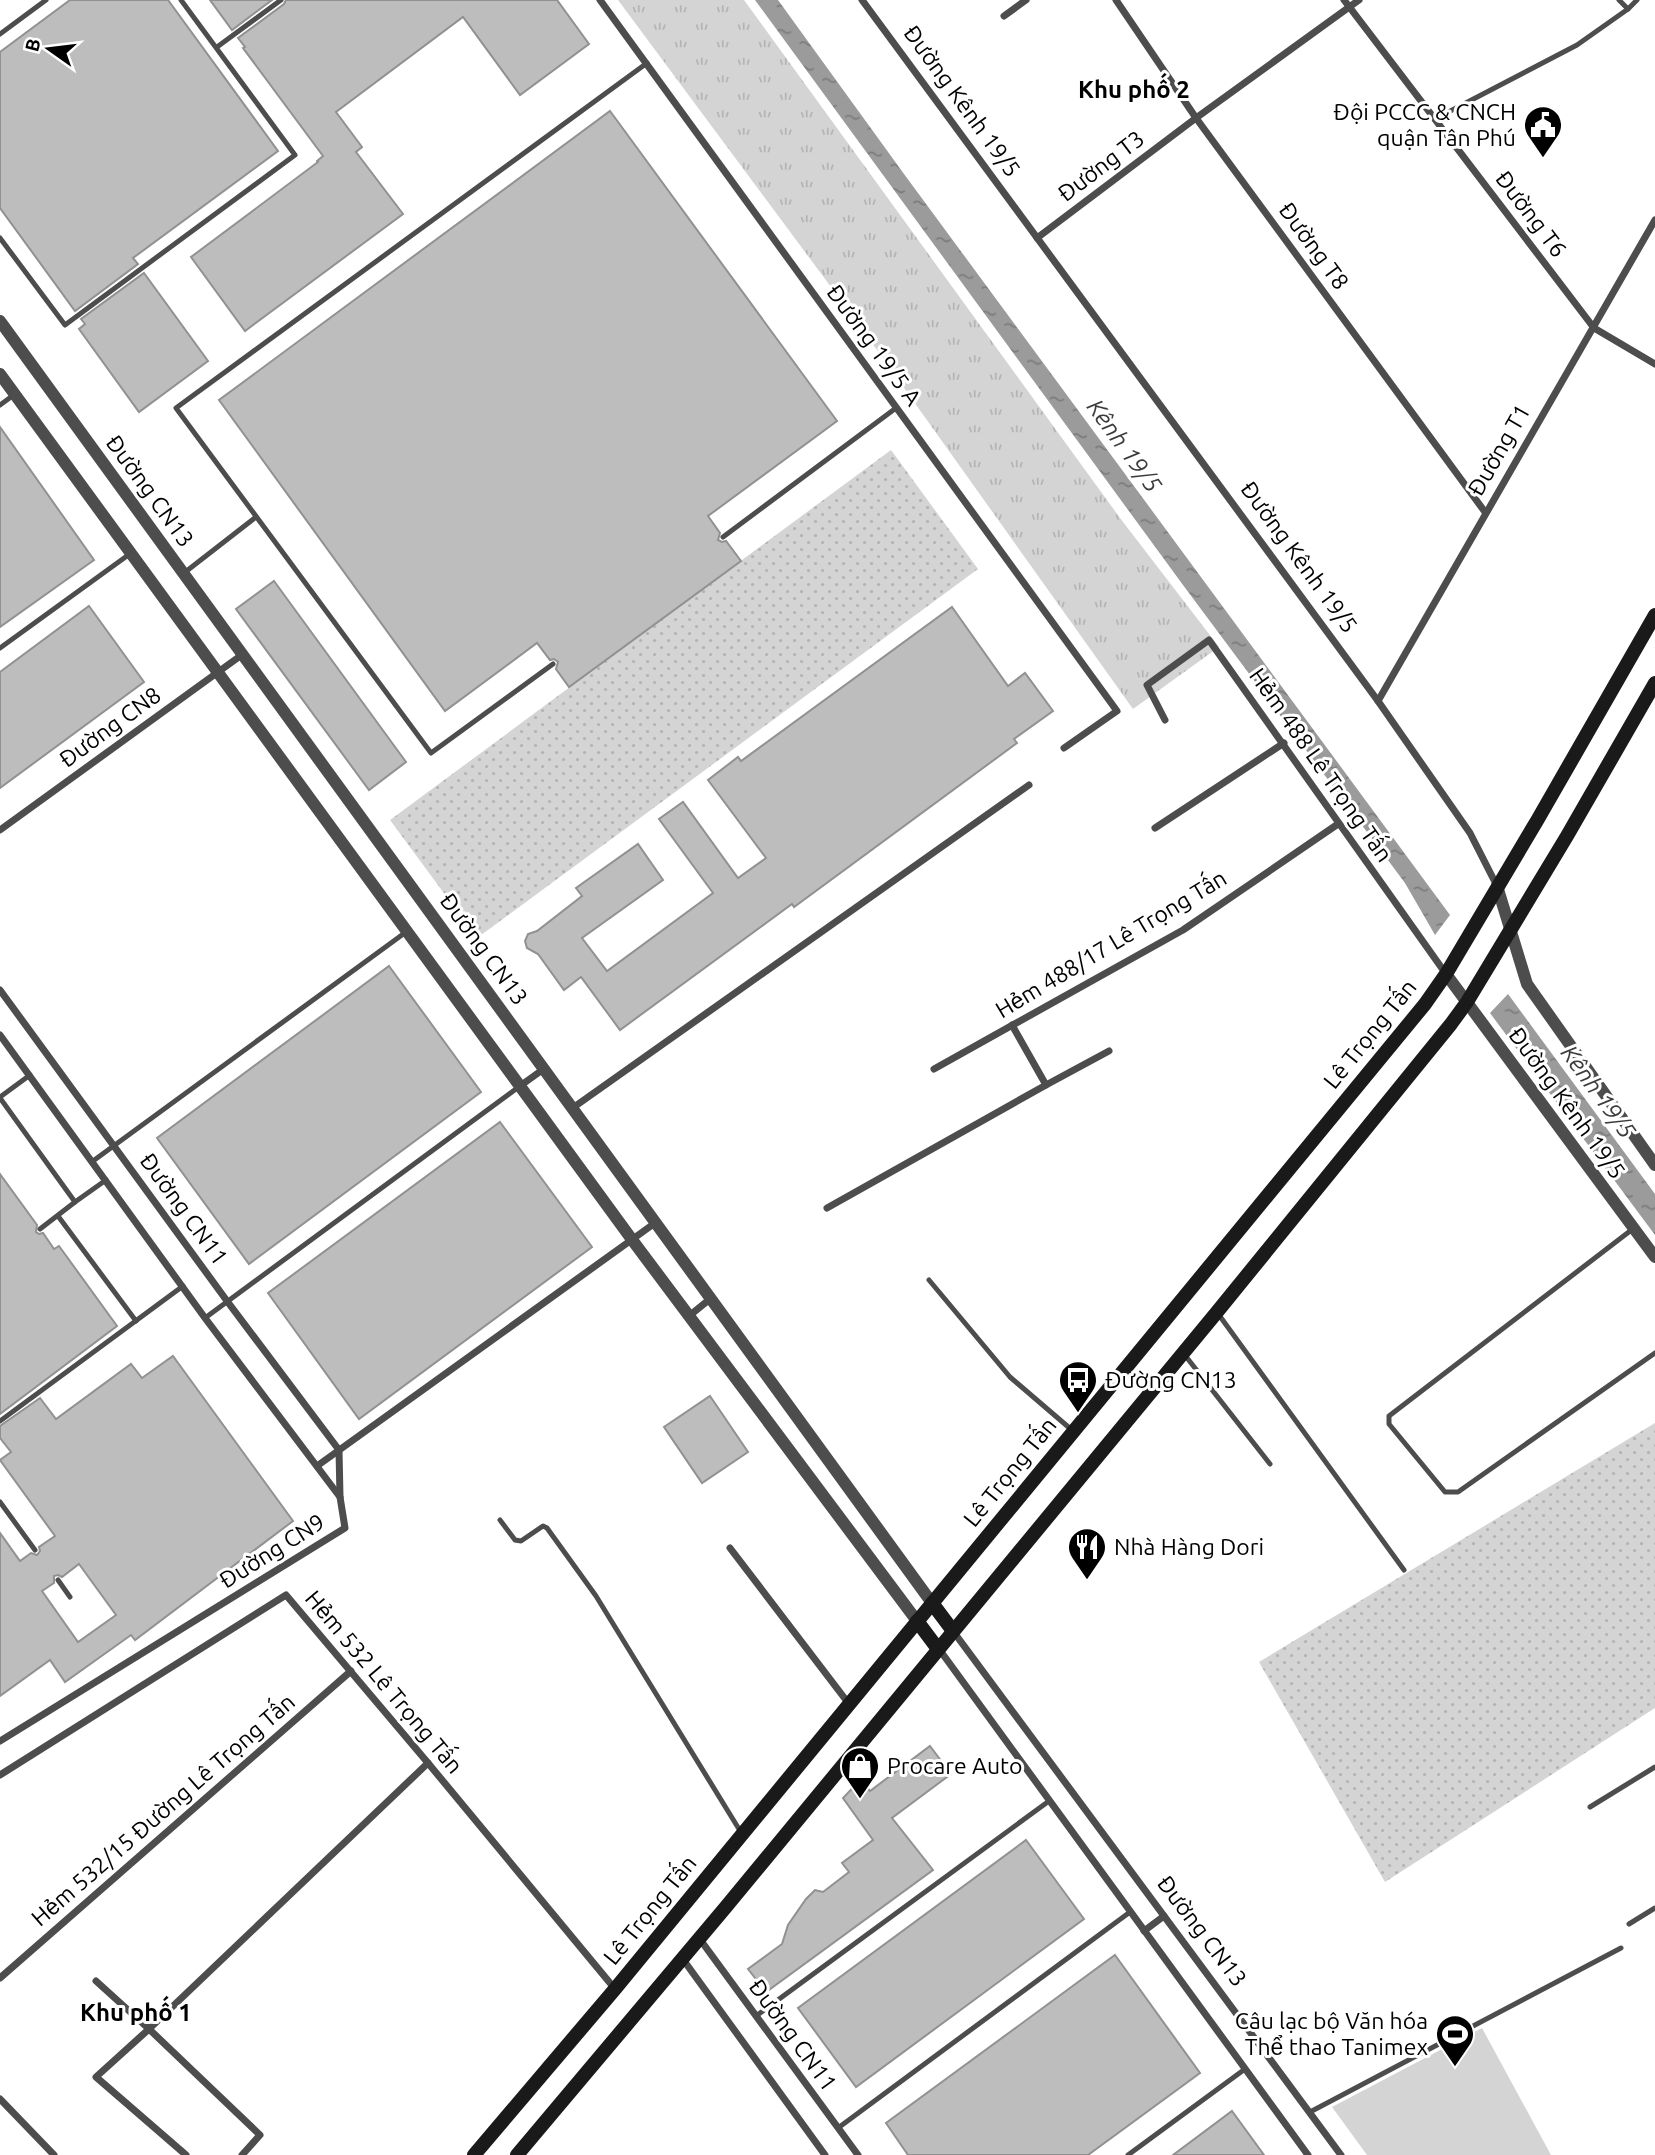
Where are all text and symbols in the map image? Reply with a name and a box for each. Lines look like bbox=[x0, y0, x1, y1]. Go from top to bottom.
north arrow bbox=[14, 14, 84, 84]
street label: Đường Kênh 19/5 bbox=[899, 20, 1026, 181]
text: B bbox=[20, 36, 45, 54]
district label: Khu phố 2 bbox=[1078, 72, 1190, 103]
place label: Đội PCCC & CNCH quận Tân Phú bbox=[1333, 99, 1516, 150]
public building icon: Đội PCCC & CNCH quận Tân Phú bbox=[1522, 104, 1564, 159]
street label: Đường T3 bbox=[1053, 125, 1149, 206]
street label: Đường T6 bbox=[1491, 166, 1572, 262]
street label: Đường T8 bbox=[1275, 197, 1354, 294]
street label: Đường 19/5 A bbox=[822, 280, 927, 410]
water label: Kênh 19/5 bbox=[1082, 394, 1167, 498]
street label: Đường T1 bbox=[1462, 400, 1535, 500]
street label: Đường CN13 bbox=[102, 430, 199, 551]
street label: Đường Kênh 19/5 bbox=[1236, 476, 1363, 637]
street label: Hẻm 488 Lê Trọng Tấn bbox=[1245, 662, 1400, 866]
street label: Đường CN8 bbox=[54, 682, 165, 772]
street label: Hẻm 488/17 Lê Trọng Tấn bbox=[989, 862, 1231, 1022]
street label: Đường CN13 bbox=[436, 888, 533, 1009]
street label: Lê Trọng Tấn bbox=[1316, 973, 1421, 1093]
street label: Đường Kênh 19/5 bbox=[1504, 1022, 1631, 1183]
water label: Kênh 19/5 bbox=[1556, 1040, 1641, 1144]
street label: Đường CN11 bbox=[136, 1148, 233, 1269]
bus stop icon: Đường CN13 bbox=[1057, 1359, 1099, 1414]
place label: Đường CN13 bbox=[1105, 1367, 1237, 1392]
street label: Lê Trọng Tấn bbox=[956, 1411, 1061, 1531]
street label: Đường CN9 bbox=[215, 1509, 329, 1593]
restaurant icon: Nhà Hàng Dori bbox=[1066, 1526, 1108, 1581]
place label: Nhà Hàng Dori bbox=[1114, 1534, 1264, 1559]
street label: Hẻm 532 Lê Trọng Tấn bbox=[301, 1584, 470, 1778]
street label: Hẻm 532/15 Đường Lê Trọng Tấn bbox=[24, 1687, 299, 1931]
shop icon: Procare Auto bbox=[839, 1745, 881, 1800]
place label: Procare Auto bbox=[887, 1753, 1023, 1778]
street label: Lê Trọng Tấn bbox=[596, 1849, 701, 1969]
street label: Đường CN13 bbox=[1153, 1871, 1252, 1991]
street label: Đường CN11 bbox=[745, 1974, 842, 2095]
district label: Khu phố 1 bbox=[80, 1995, 192, 2026]
place label: Câu lạc bộ Văn hóa Thể thao Tanimex bbox=[1235, 2008, 1428, 2059]
sports icon: Câu lạc bộ Văn hóa Thể thao Tanimex bbox=[1434, 2013, 1476, 2068]

